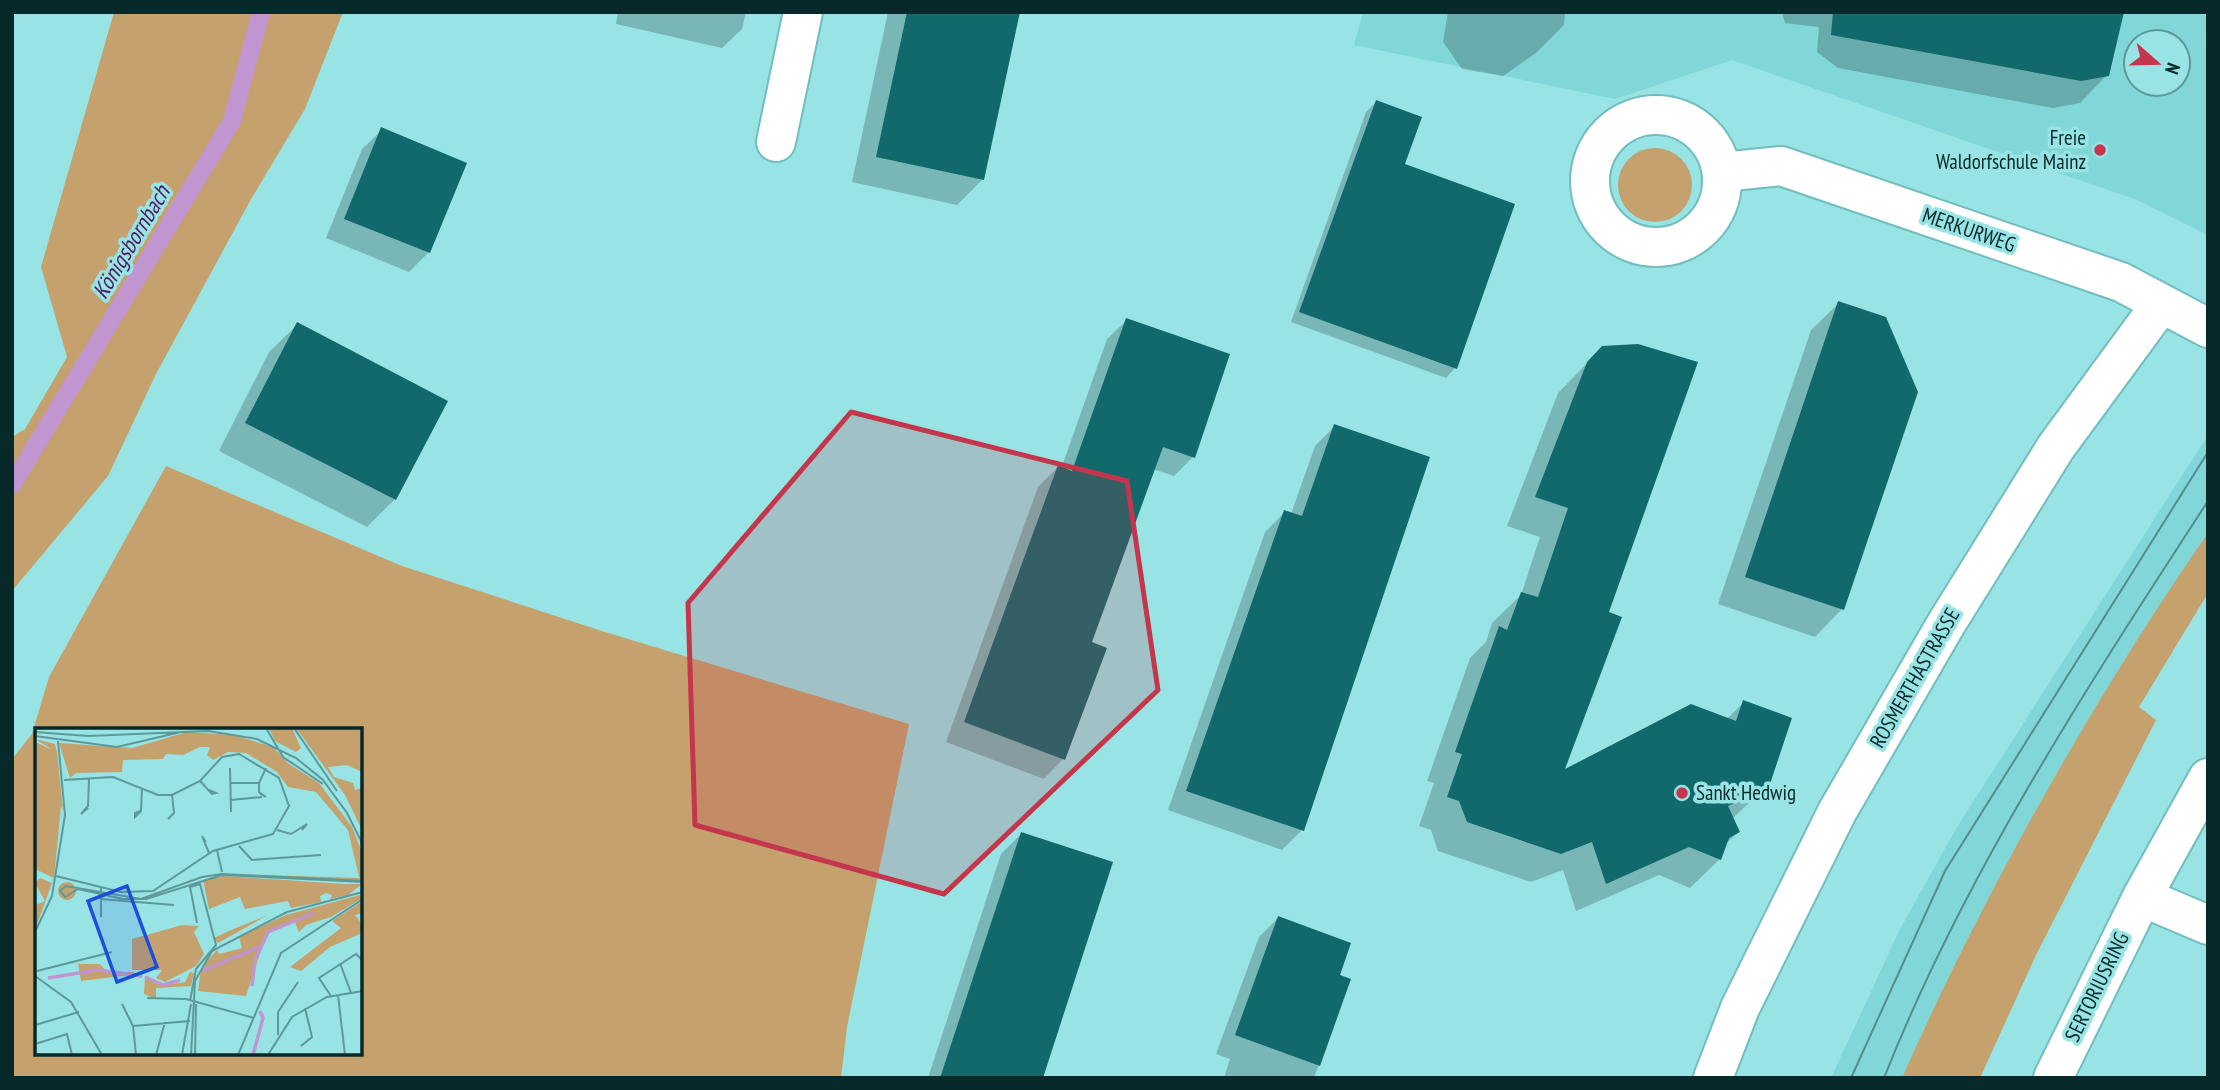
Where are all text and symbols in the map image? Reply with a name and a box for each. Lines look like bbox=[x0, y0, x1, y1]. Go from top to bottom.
north arrow bbox=[2122, 28, 2192, 98]
text: N bbox=[2160, 60, 2186, 78]
place label: Freie Waldorfschule Mainz bbox=[1936, 124, 2086, 175]
marker: Freie Waldorfschule Mainz bbox=[2092, 142, 2108, 158]
water label: Königsbornbach bbox=[85, 178, 177, 304]
street label: MERKURWEG bbox=[1919, 201, 2019, 258]
street label: ROSMERTHASTRASSE bbox=[1864, 603, 1966, 752]
inset map bbox=[35, 728, 362, 1055]
place label: Sankt Hedwig bbox=[1696, 779, 1796, 806]
marker: Sankt Hedwig bbox=[1674, 785, 1690, 801]
street label: SERTORIUSRING bbox=[2058, 928, 2135, 1046]

